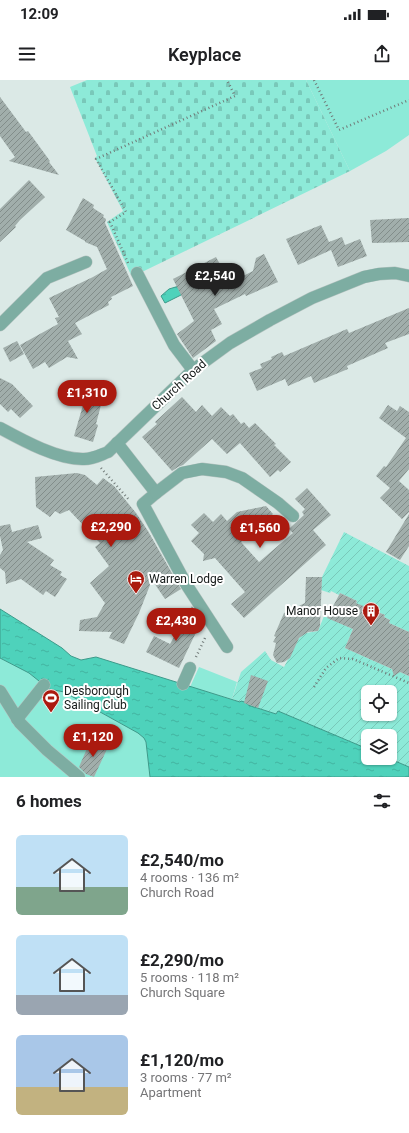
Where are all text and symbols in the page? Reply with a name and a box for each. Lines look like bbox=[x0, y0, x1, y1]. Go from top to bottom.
text: 12:09 bbox=[20, 5, 59, 23]
icon: menu bbox=[16, 43, 38, 65]
icon: share bbox=[371, 43, 393, 65]
text: Keyplace bbox=[168, 44, 241, 65]
pin: £2,540 bbox=[182, 263, 248, 297]
text: £2,540 bbox=[195, 268, 235, 283]
street label: Church Road bbox=[149, 357, 209, 413]
pin: £1,310 bbox=[54, 380, 120, 414]
text: £1,310 bbox=[67, 385, 107, 400]
pin: £2,290 bbox=[78, 514, 144, 548]
pin: £1,560 bbox=[227, 515, 293, 549]
text: £2,290 bbox=[91, 519, 131, 534]
text: £1,560 bbox=[240, 520, 280, 535]
hotel icon: Warren Lodge bbox=[126, 569, 146, 594]
place label: Warren Lodge bbox=[149, 572, 223, 586]
building icon: Manor House bbox=[361, 601, 381, 626]
place label: Manor House bbox=[286, 604, 358, 618]
pin: £2,430 bbox=[143, 608, 209, 642]
text: £2,430 bbox=[156, 613, 196, 628]
place label: Desborough Sailing Club bbox=[64, 684, 129, 712]
map controls bbox=[361, 685, 397, 765]
button: locate bbox=[361, 685, 397, 721]
sports icon: Desborough Sailing Club bbox=[41, 688, 61, 713]
pin: £1,120 bbox=[60, 724, 126, 758]
text: £1,120 bbox=[73, 729, 113, 744]
button: layers bbox=[361, 729, 397, 765]
icon: filters bbox=[371, 790, 393, 812]
text: 6 homes bbox=[16, 791, 82, 811]
text: £2,540/mo bbox=[140, 850, 224, 870]
icon: home bbox=[48, 851, 96, 899]
text: 4 rooms · 136 m² bbox=[140, 870, 239, 885]
text: Church Road bbox=[140, 885, 214, 900]
text: £2,290/mo bbox=[140, 950, 224, 970]
icon: home bbox=[48, 951, 96, 999]
text: 5 rooms · 118 m² bbox=[140, 970, 239, 985]
text: Church Square bbox=[140, 985, 225, 1000]
text: £1,120/mo bbox=[140, 1050, 224, 1070]
icon: home bbox=[48, 1051, 96, 1099]
text: 3 rooms · 77 m² bbox=[140, 1070, 232, 1085]
text: Apartment bbox=[140, 1085, 202, 1100]

